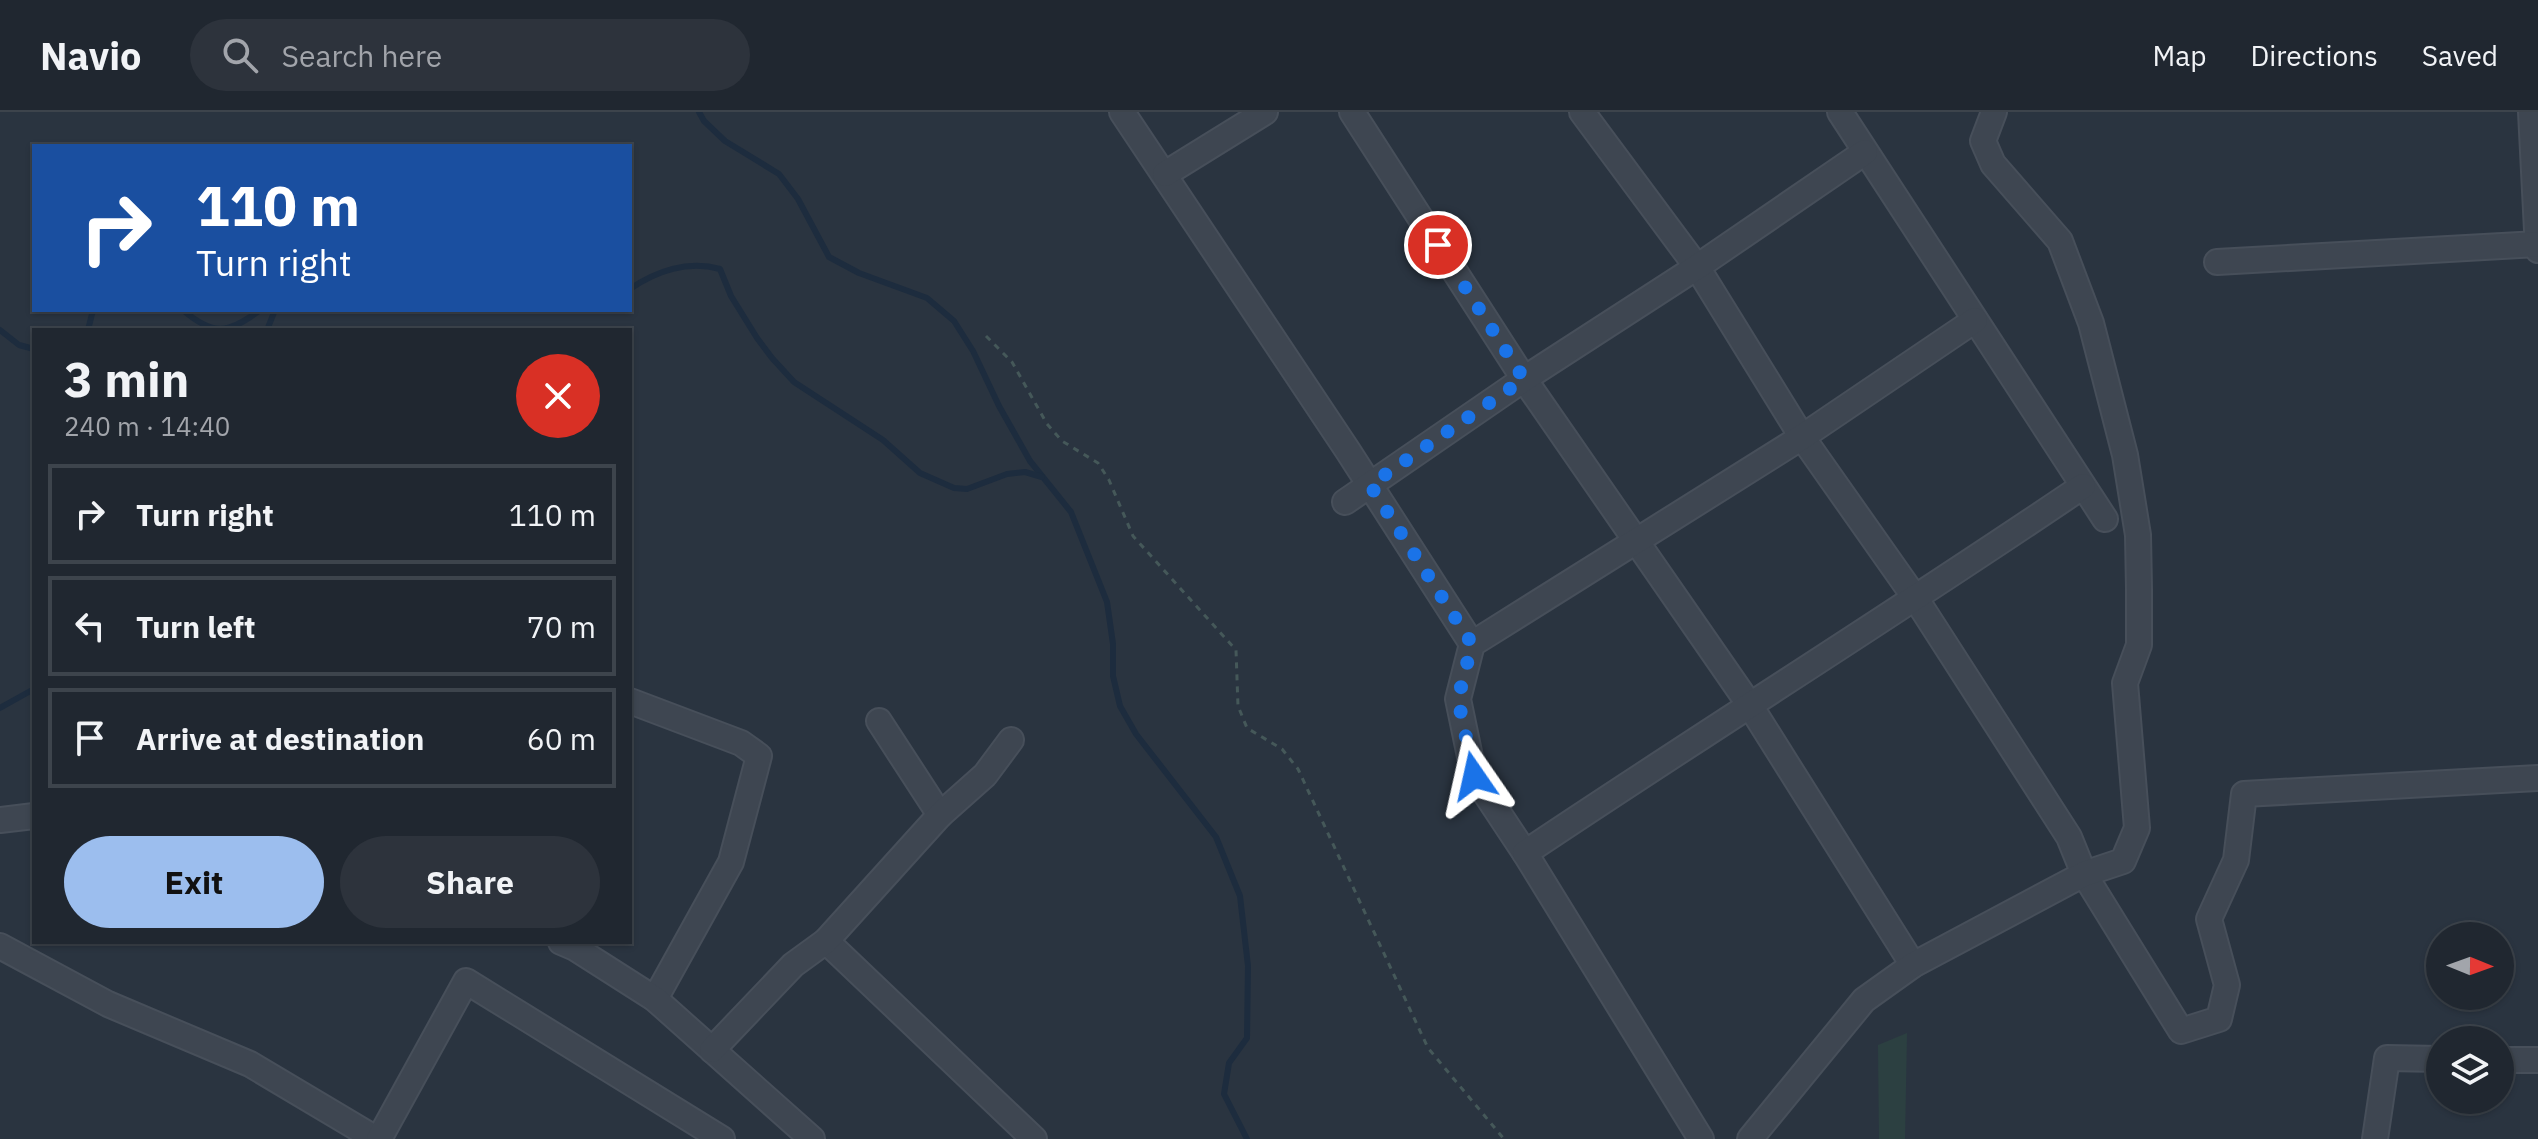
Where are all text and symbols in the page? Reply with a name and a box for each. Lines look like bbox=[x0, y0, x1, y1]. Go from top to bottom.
search box bbox=[190, 19, 750, 91]
text: Navio bbox=[40, 31, 142, 80]
icon: search bbox=[218, 33, 262, 77]
text: Search here bbox=[282, 36, 442, 75]
text: Map bbox=[2152, 37, 2206, 74]
text: Directions bbox=[2250, 37, 2378, 74]
text: Saved bbox=[2422, 37, 2498, 74]
text: 110 m bbox=[196, 169, 360, 241]
icon: right bbox=[64, 176, 168, 280]
pin bbox=[1404, 211, 1472, 279]
icon: arrive bbox=[1416, 223, 1460, 267]
text: Turn right bbox=[196, 239, 352, 286]
text: 3 min bbox=[64, 348, 189, 410]
button: close bbox=[516, 354, 600, 438]
text: 240 m · 14:40 bbox=[64, 409, 230, 443]
icon: right bbox=[68, 492, 112, 536]
text: Turn right bbox=[136, 495, 274, 534]
text: 110 m bbox=[509, 495, 596, 534]
icon: left bbox=[68, 604, 112, 648]
text: Turn left bbox=[136, 607, 255, 646]
text: 70 m bbox=[527, 607, 596, 646]
icon: arrive bbox=[68, 716, 112, 760]
text: Arrive at destination bbox=[136, 719, 424, 758]
text: 60 m bbox=[527, 719, 596, 758]
position arrow bbox=[1432, 734, 1516, 818]
button: Exit bbox=[64, 836, 324, 928]
button: Share bbox=[340, 836, 600, 928]
north arrow bbox=[2426, 922, 2514, 1010]
map controls bbox=[2426, 922, 2514, 1114]
button: layers bbox=[2426, 1026, 2514, 1114]

